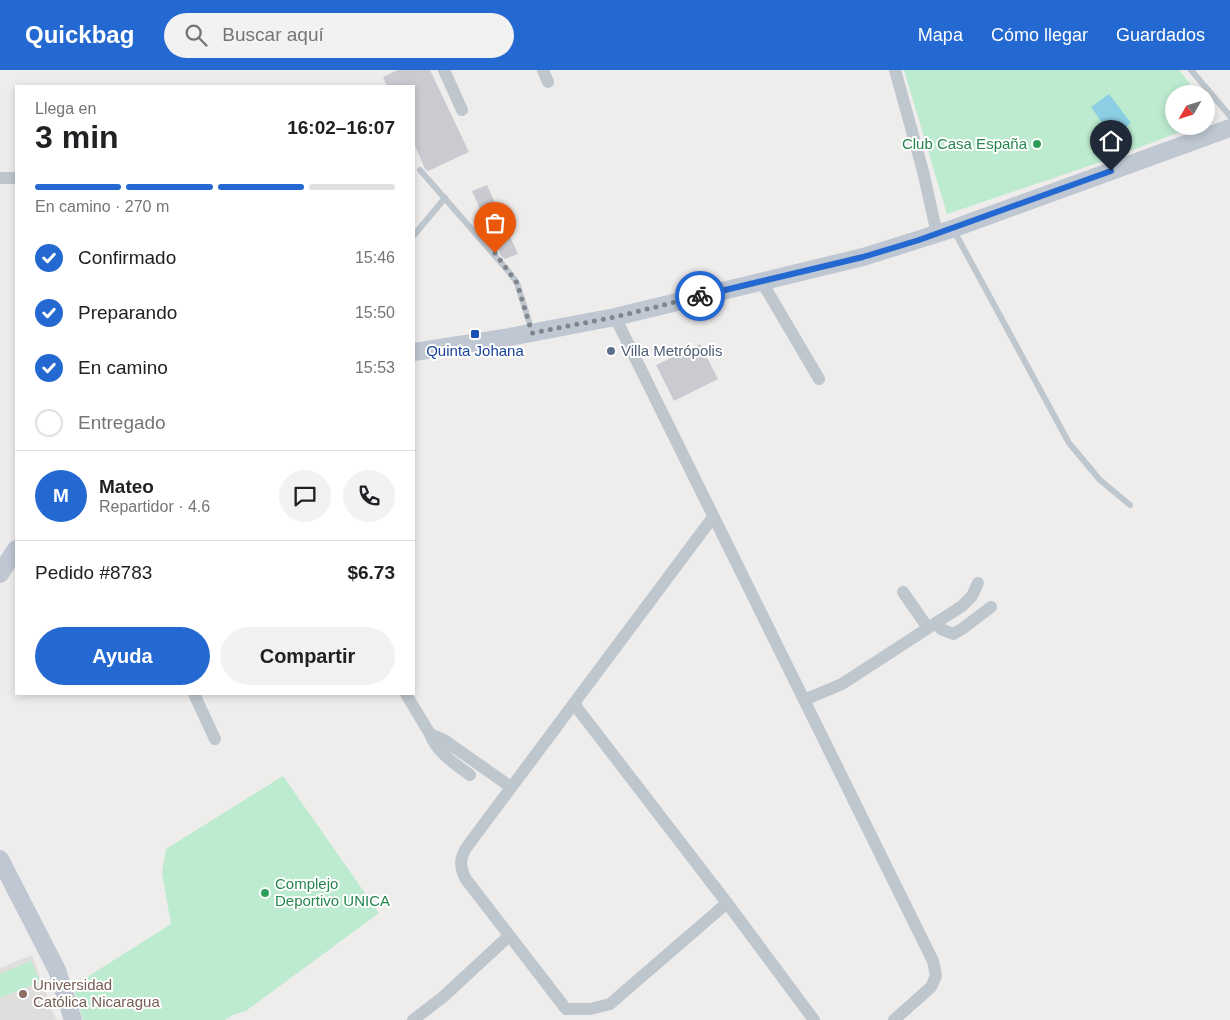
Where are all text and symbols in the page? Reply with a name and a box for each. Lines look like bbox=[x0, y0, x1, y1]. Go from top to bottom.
search box bbox=[164, 13, 514, 58]
text: Quickbag bbox=[25, 21, 134, 48]
icon: search bbox=[182, 21, 210, 49]
text: Buscar aquí bbox=[222, 24, 324, 45]
text: Mapa bbox=[918, 25, 963, 45]
text: Cómo llegar bbox=[991, 25, 1088, 45]
text: Guardados bbox=[1116, 25, 1205, 45]
north arrow bbox=[1165, 85, 1215, 135]
map controls bbox=[1165, 85, 1215, 135]
text: Llega en bbox=[35, 100, 96, 117]
text: 16:02–16:07 bbox=[287, 117, 395, 138]
text: 3 min bbox=[35, 119, 119, 155]
pin bbox=[1090, 120, 1132, 171]
icon: home bbox=[1097, 127, 1125, 155]
place label: Club Casa España bbox=[902, 135, 1028, 152]
marker: Club Casa España bbox=[1031, 138, 1043, 150]
text: En camino · 270 m bbox=[35, 198, 169, 215]
pin bbox=[474, 202, 516, 253]
icon: bag bbox=[481, 209, 509, 237]
icon: check bbox=[35, 244, 63, 272]
text: Confirmado bbox=[78, 247, 176, 268]
text: 15:46 bbox=[355, 249, 395, 266]
courier bbox=[675, 271, 725, 321]
icon: bike bbox=[686, 282, 714, 310]
icon: check bbox=[35, 299, 63, 327]
text: Preparando bbox=[78, 302, 177, 323]
text: 15:50 bbox=[355, 304, 395, 321]
marker: Quinta Johana bbox=[469, 328, 481, 340]
place label: Quinta Johana bbox=[426, 342, 524, 359]
place label: Villa Metrópolis bbox=[621, 342, 722, 359]
marker: Villa Metrópolis bbox=[605, 345, 617, 357]
icon: check bbox=[35, 354, 63, 382]
text: En camino bbox=[78, 357, 168, 378]
text: 15:53 bbox=[355, 359, 395, 376]
text: Entregado bbox=[78, 412, 166, 433]
button: chat bbox=[279, 470, 331, 522]
button: phone bbox=[343, 470, 395, 522]
text: Mateo bbox=[99, 476, 154, 497]
text: M bbox=[53, 485, 69, 506]
text: Repartidor · 4.6 bbox=[99, 498, 210, 515]
text: Pedido #8783 bbox=[35, 562, 152, 583]
text: $6.73 bbox=[347, 562, 395, 583]
button: Ayuda bbox=[35, 627, 210, 685]
button: Compartir bbox=[220, 627, 395, 685]
place label: Complejo Deportivo UNICA bbox=[275, 875, 390, 909]
marker: Complejo Deportivo UNICA bbox=[259, 887, 271, 899]
place label: Universidad Católica Nicaragua bbox=[33, 976, 160, 1010]
marker: Universidad Católica Nicaragua bbox=[17, 988, 29, 1000]

